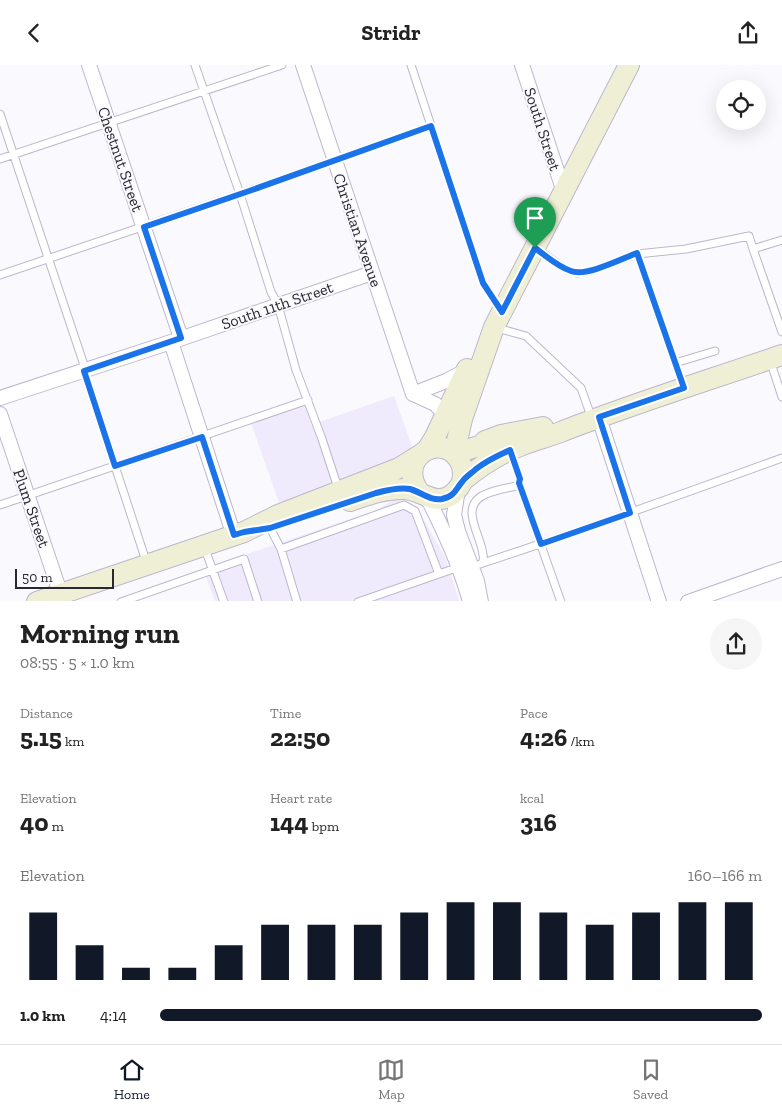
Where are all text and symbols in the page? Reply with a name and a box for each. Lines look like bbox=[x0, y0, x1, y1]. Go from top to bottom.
icon: back bbox=[20, 19, 48, 47]
text: Stridr bbox=[361, 19, 421, 46]
icon: share bbox=[734, 19, 762, 47]
map controls bbox=[716, 80, 766, 130]
button: locate bbox=[716, 80, 766, 130]
street label: South Street bbox=[520, 85, 565, 173]
street label: Chestnut Street bbox=[94, 104, 147, 214]
street label: Christian Avenue bbox=[329, 171, 386, 289]
pin bbox=[514, 197, 556, 248]
icon: arrive bbox=[521, 204, 549, 232]
street label: South 11th Street bbox=[219, 277, 336, 333]
street label: Plum Street bbox=[9, 466, 54, 550]
scale bar bbox=[15, 567, 114, 590]
text: 50 m bbox=[22, 569, 53, 586]
text: Morning run bbox=[20, 617, 180, 650]
button: share bbox=[710, 618, 762, 670]
text: 08:55 · 5 × 1.0 km bbox=[20, 653, 135, 672]
text: Distance bbox=[20, 705, 73, 722]
text: Time bbox=[270, 705, 301, 722]
text: Pace bbox=[520, 705, 548, 722]
text: 5.15 bbox=[20, 722, 62, 752]
text: 22:50 bbox=[270, 722, 331, 752]
text: 4:26 bbox=[520, 722, 567, 752]
text: km bbox=[62, 733, 84, 750]
text: /km bbox=[567, 733, 595, 750]
text: Elevation bbox=[20, 790, 77, 807]
text: Heart rate bbox=[270, 790, 332, 807]
text: kcal bbox=[520, 790, 544, 807]
text: 40 bbox=[20, 807, 49, 837]
text: 144 bbox=[270, 807, 309, 837]
text: 316 bbox=[520, 807, 557, 837]
text: m bbox=[49, 818, 64, 835]
text: bpm bbox=[309, 818, 339, 835]
text: Elevation bbox=[20, 866, 85, 885]
text: 160–166 m bbox=[688, 866, 762, 885]
text: 1.0 km bbox=[20, 1006, 65, 1025]
text: 4:14 bbox=[100, 1006, 127, 1025]
tab: Home bbox=[114, 1056, 150, 1103]
tab: Map bbox=[377, 1056, 405, 1103]
tab: Saved bbox=[633, 1056, 668, 1103]

